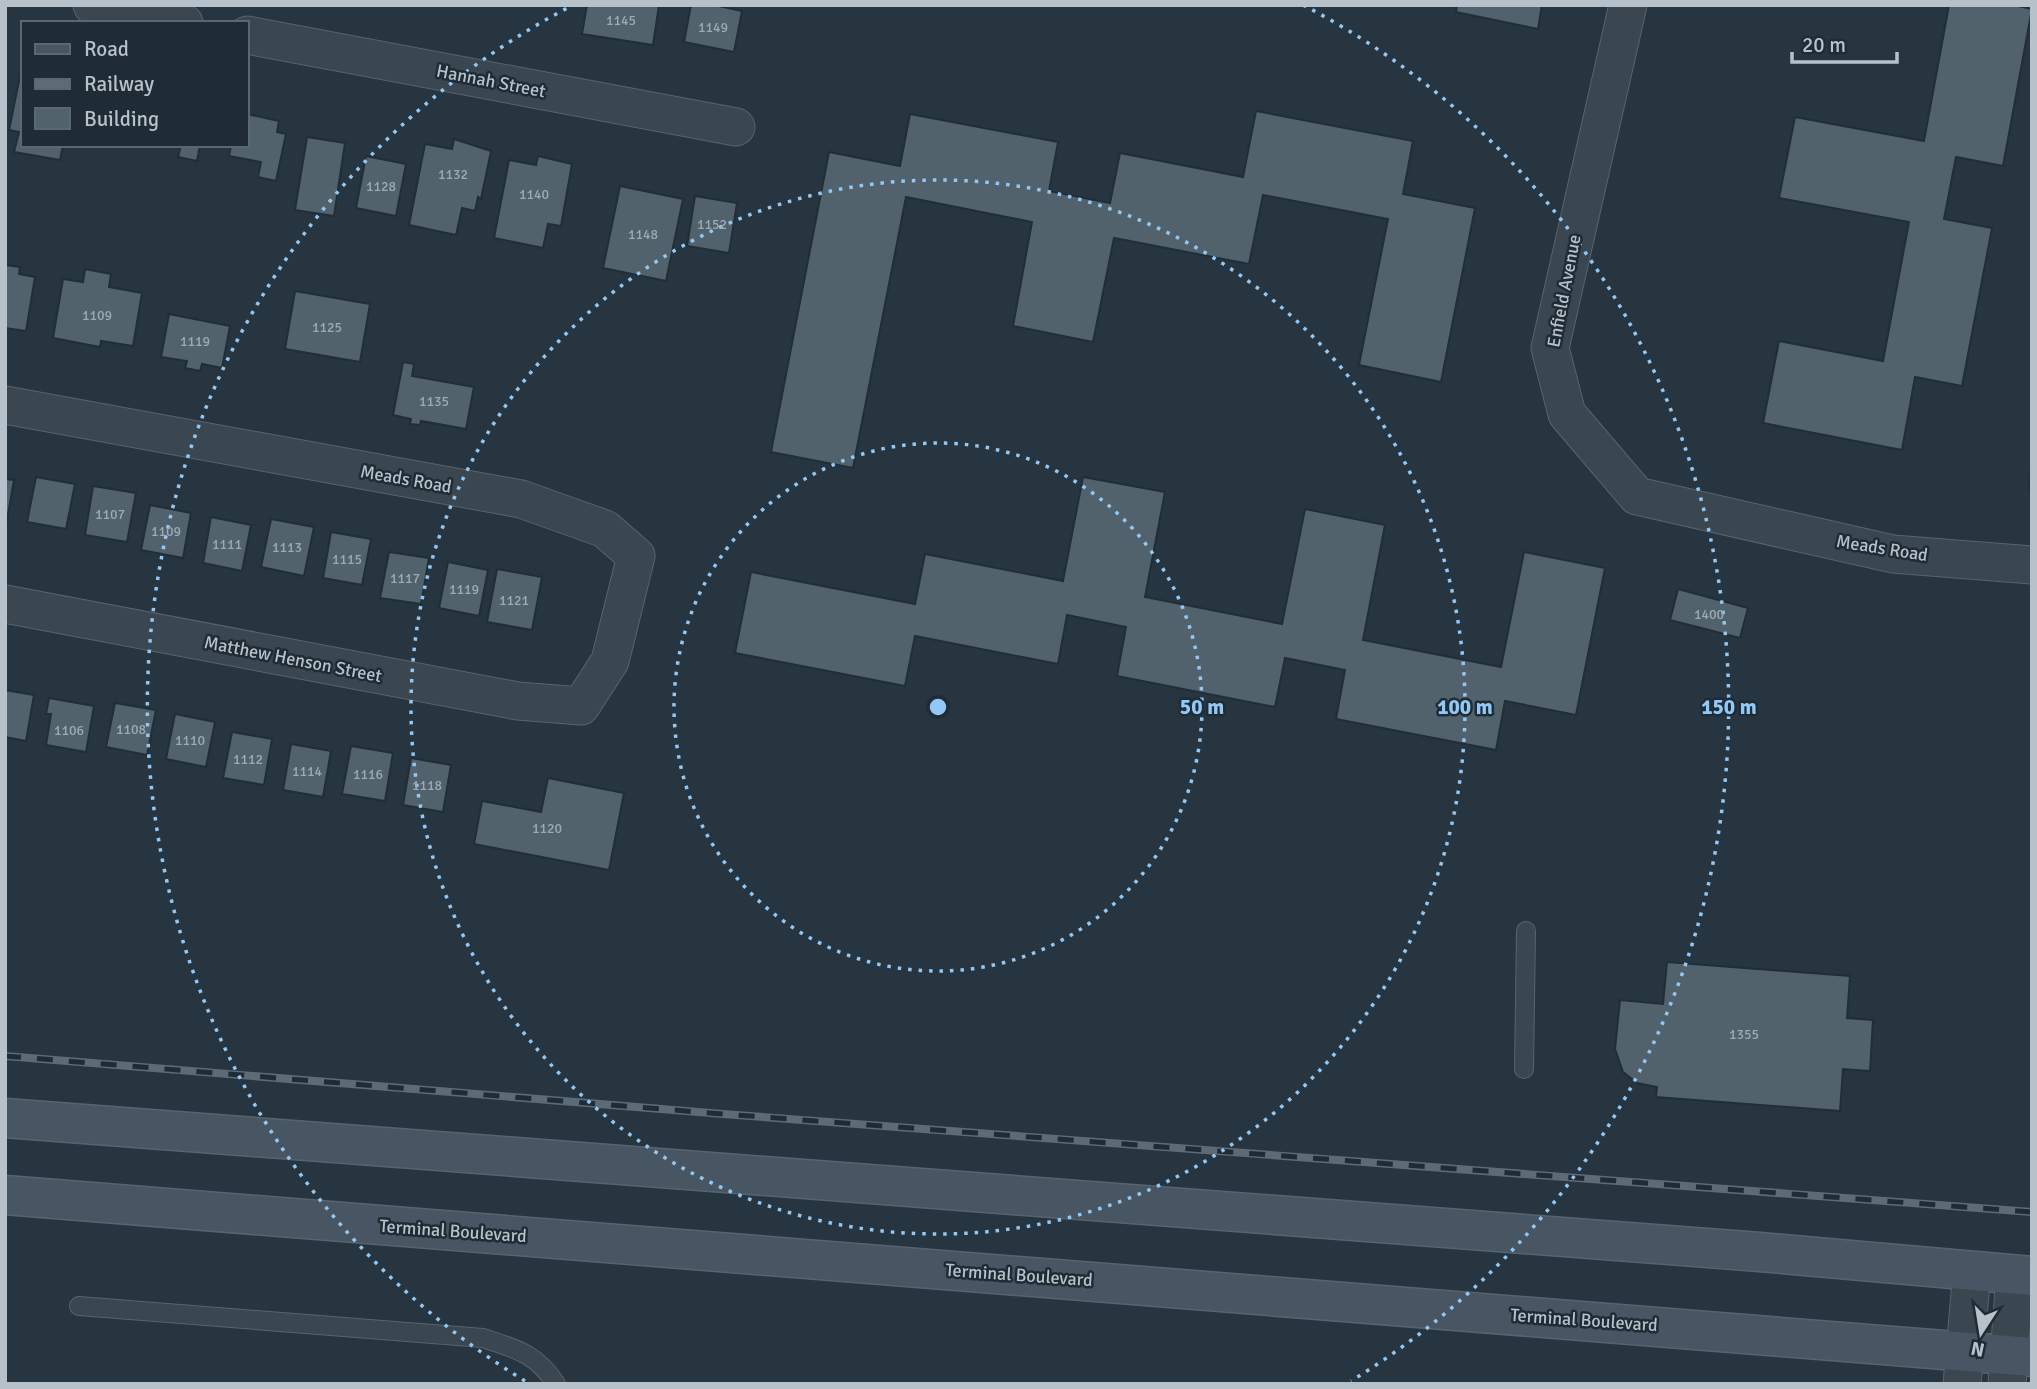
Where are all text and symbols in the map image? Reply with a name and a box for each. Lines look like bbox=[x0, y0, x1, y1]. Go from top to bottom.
house number: 1145 bbox=[606, 12, 636, 29]
house number: 1149 bbox=[698, 19, 728, 36]
legend bbox=[21, 21, 248, 147]
scale bar bbox=[1792, 21, 1897, 65]
text: 20 m bbox=[1802, 32, 1846, 58]
text: Road bbox=[84, 36, 129, 62]
street label: Hannah Street bbox=[435, 60, 547, 102]
text: Railway bbox=[84, 71, 154, 97]
text: Building bbox=[84, 106, 159, 132]
house number: 1132 bbox=[438, 166, 468, 183]
house number: 1128 bbox=[366, 178, 396, 195]
house number: 1140 bbox=[519, 186, 549, 203]
house number: 1152 bbox=[697, 216, 727, 233]
house number: 1148 bbox=[628, 226, 658, 243]
street label: Enfield Avenue bbox=[1542, 233, 1586, 349]
house number: 1109 bbox=[82, 307, 112, 324]
house number: 1125 bbox=[312, 319, 342, 336]
house number: 1119 bbox=[180, 333, 210, 350]
house number: 1135 bbox=[419, 393, 449, 410]
street label: Meads Road bbox=[359, 460, 453, 498]
house number: 1107 bbox=[95, 506, 125, 523]
house number: 1109 bbox=[151, 523, 181, 540]
street label: Meads Road bbox=[1835, 530, 1929, 566]
house number: 1111 bbox=[212, 536, 242, 553]
house number: 1113 bbox=[272, 539, 302, 556]
house number: 1115 bbox=[332, 551, 362, 568]
house number: 1117 bbox=[390, 570, 420, 587]
house number: 1119 bbox=[449, 581, 479, 598]
house number: 1121 bbox=[499, 592, 529, 609]
house number: 1400 bbox=[1694, 606, 1724, 623]
street label: Matthew Henson Street bbox=[202, 631, 384, 687]
text: 50 m bbox=[1180, 694, 1224, 720]
text: 100 m bbox=[1437, 694, 1493, 720]
text: 150 m bbox=[1701, 694, 1757, 720]
centre of rings bbox=[926, 695, 950, 719]
house number: 1108 bbox=[116, 721, 146, 738]
house number: 1106 bbox=[54, 722, 84, 739]
house number: 1110 bbox=[175, 732, 205, 749]
house number: 1112 bbox=[233, 751, 263, 768]
house number: 1114 bbox=[292, 763, 323, 780]
house number: 1116 bbox=[353, 766, 383, 783]
house number: 1118 bbox=[412, 777, 442, 794]
house number: 1120 bbox=[532, 820, 562, 837]
house number: 1355 bbox=[1729, 1026, 1759, 1043]
street label: Terminal Boulevard bbox=[379, 1215, 527, 1247]
street label: Terminal Boulevard bbox=[945, 1259, 1093, 1291]
north arrow bbox=[1946, 1298, 2016, 1368]
street label: Terminal Boulevard bbox=[1510, 1304, 1658, 1336]
text: N bbox=[1969, 1336, 1987, 1362]

